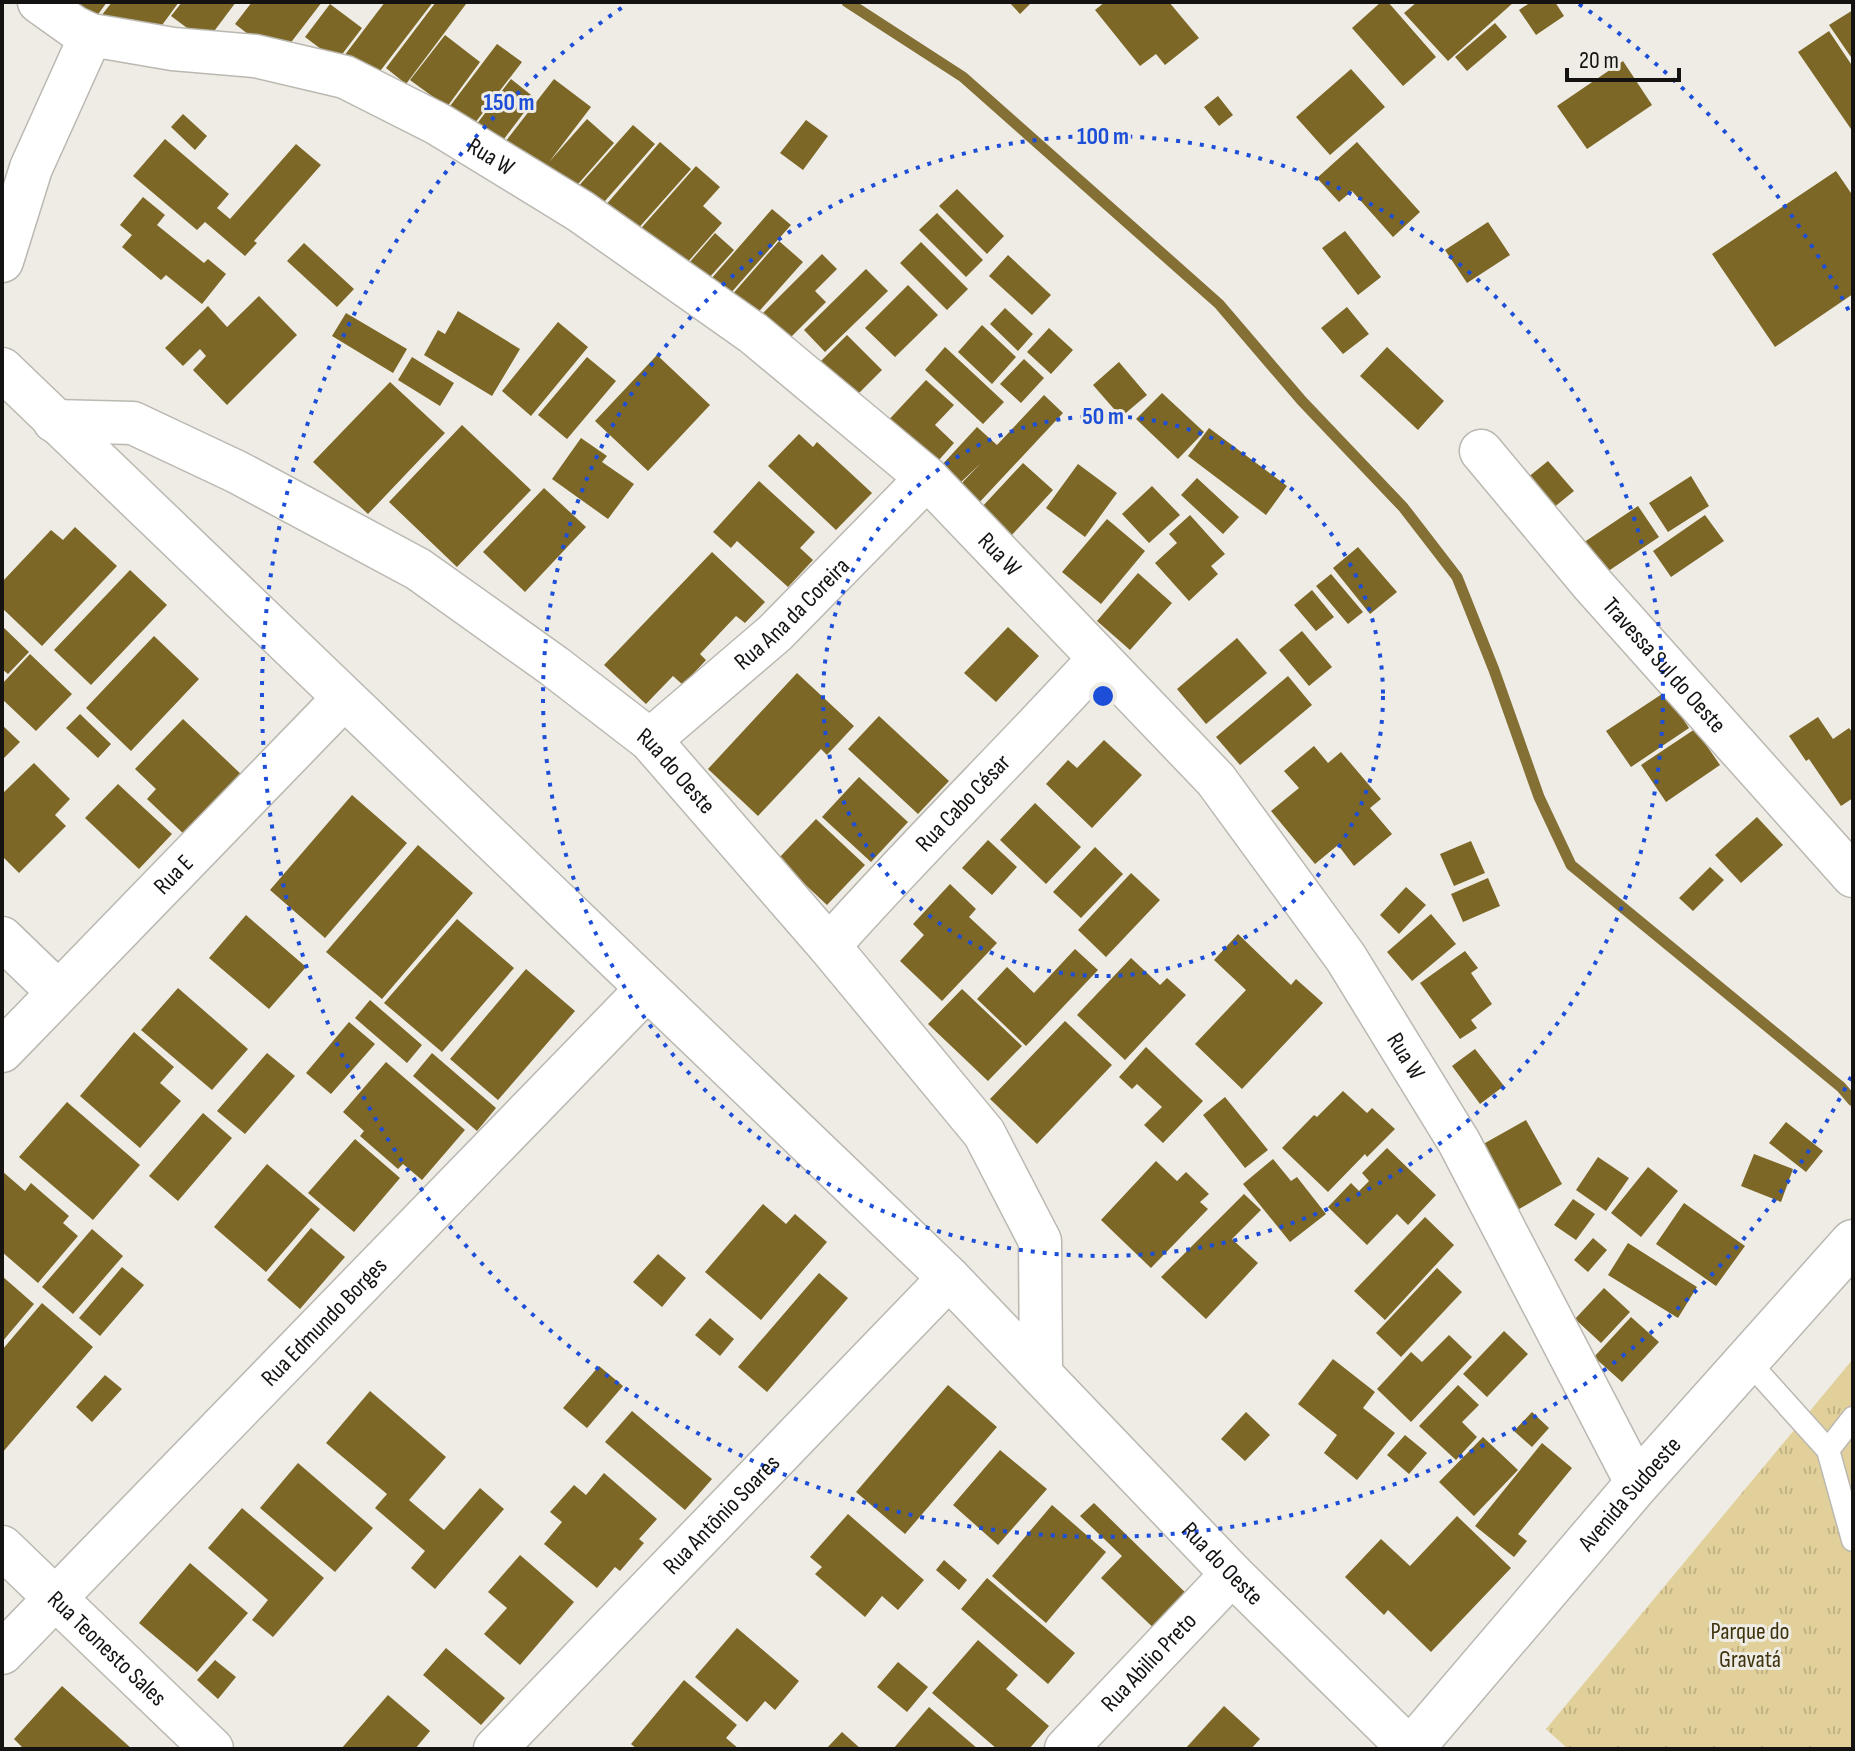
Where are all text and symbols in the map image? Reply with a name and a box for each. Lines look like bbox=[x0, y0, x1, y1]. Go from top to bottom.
scale bar bbox=[1567, 32, 1679, 82]
text: 20 m bbox=[1579, 46, 1619, 75]
text: 150 m bbox=[483, 88, 535, 117]
text: 100 m bbox=[1077, 122, 1129, 151]
street label: Rua W bbox=[462, 131, 520, 182]
text: 50 m bbox=[1082, 402, 1124, 431]
street label: Rua W bbox=[972, 526, 1027, 583]
street label: Rua Ana da Coreira bbox=[729, 552, 856, 676]
street label: Travessa Sul do Oeste bbox=[1596, 592, 1732, 739]
centre of rings bbox=[1089, 682, 1117, 710]
street label: Rua do Oeste bbox=[631, 722, 721, 820]
street label: Rua Cabo César bbox=[910, 748, 1017, 858]
street label: Rua E bbox=[148, 849, 199, 901]
street label: Rua W bbox=[1380, 1027, 1431, 1085]
street label: Rua Edmundo Borges bbox=[255, 1252, 393, 1392]
street label: Avenida Sudoeste bbox=[1572, 1431, 1687, 1558]
street label: Rua Antônio Soares bbox=[657, 1449, 786, 1581]
street label: Rua do Oeste bbox=[1175, 1516, 1269, 1612]
street label: Rua Teonesto Sales bbox=[41, 1585, 172, 1712]
street label: Rua Abilio Preto bbox=[1095, 1607, 1203, 1718]
park label: Parque do Gravatá bbox=[1710, 1617, 1790, 1674]

